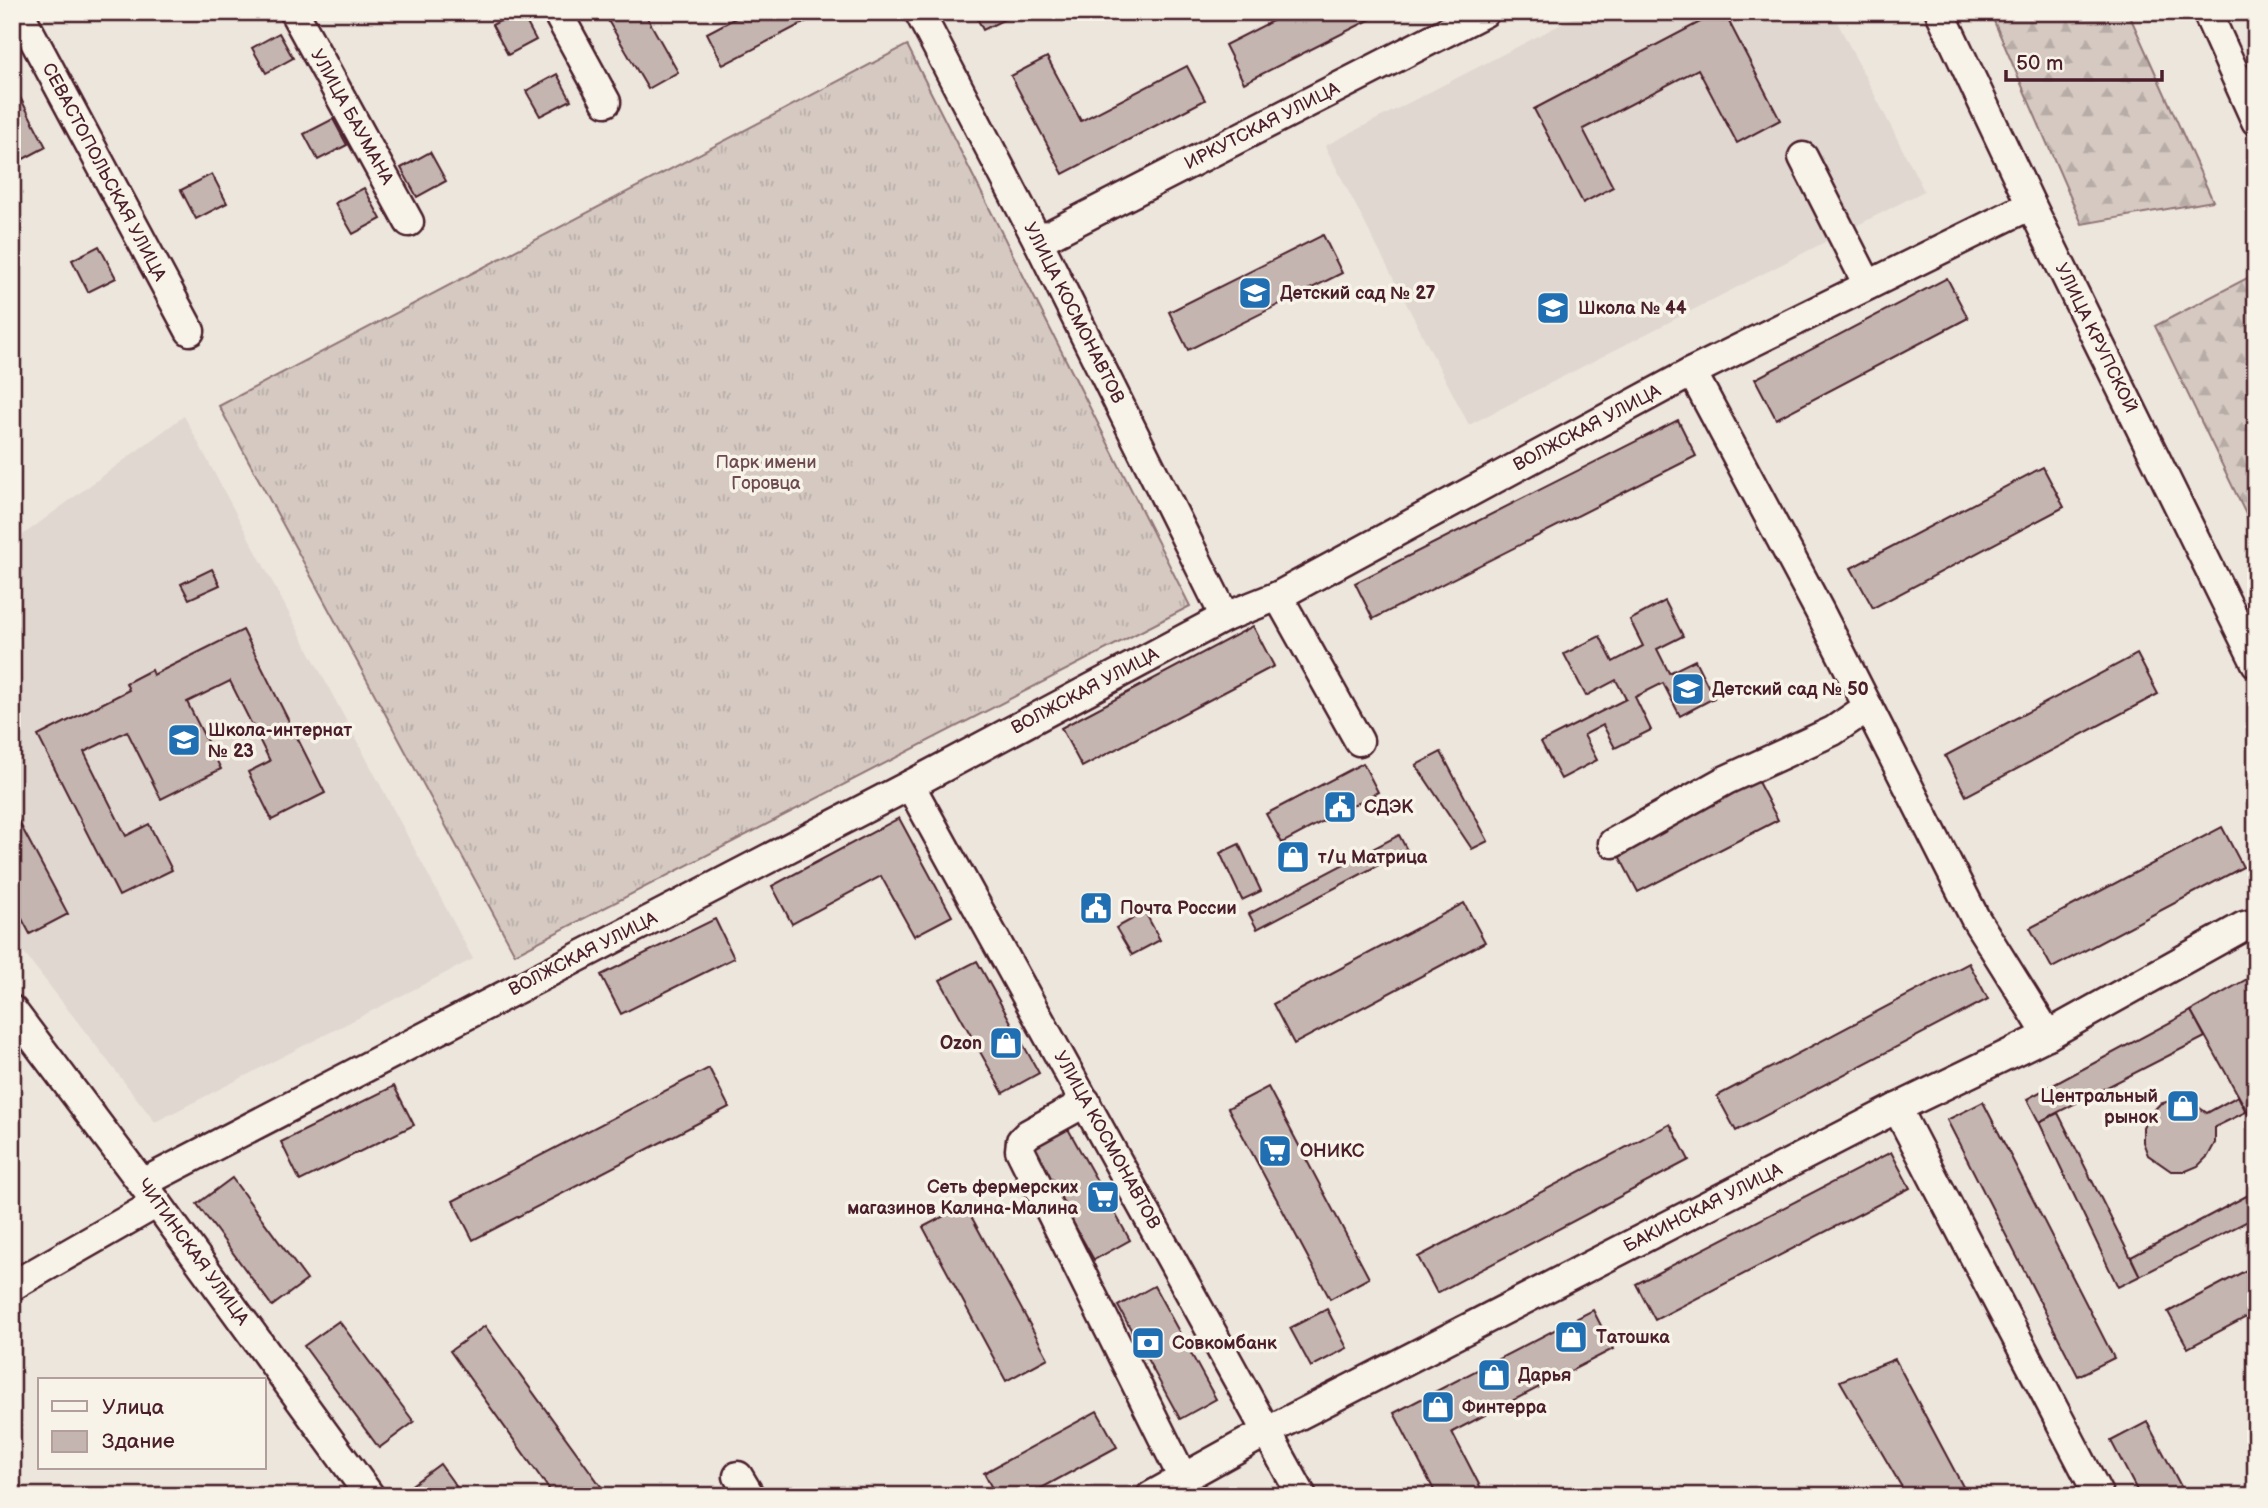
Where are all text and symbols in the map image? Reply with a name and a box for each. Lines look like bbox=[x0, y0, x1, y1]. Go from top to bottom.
scale bar bbox=[2006, 38, 2161, 82]
street label: УЛИЦА БАУМАНА bbox=[306, 46, 398, 188]
text: 50 m bbox=[2016, 51, 2063, 76]
street label: СЕВАСТОПОЛЬСКАЯ УЛИЦА bbox=[38, 59, 171, 285]
street label: ИРКУТСКАЯ УЛИЦА bbox=[1181, 78, 1343, 174]
street label: УЛИЦА КОСМОНАВТОВ bbox=[1019, 219, 1129, 407]
street label: УЛИЦА КРУПСКОЙ bbox=[2051, 260, 2141, 416]
school or university icon: Детский сад № 27 bbox=[1236, 274, 1274, 312]
place label: Детский сад № 27 bbox=[1280, 283, 1436, 304]
school or university icon: Школа № 44 bbox=[1534, 289, 1572, 327]
place label: Школа № 44 bbox=[1578, 298, 1687, 319]
street label: ВОЛЖСКАЯ УЛИЦА bbox=[1510, 380, 1664, 476]
park label: Парк имени Горовца bbox=[716, 452, 816, 494]
street label: ВОЛЖСКАЯ УЛИЦА bbox=[1008, 643, 1162, 739]
school or university icon: Детский сад № 50 bbox=[1669, 670, 1707, 708]
place label: Детский сад № 50 bbox=[1712, 679, 1869, 700]
place label: Школа-интернат № 23 bbox=[208, 720, 352, 762]
school or university icon: Школа-интернат № 23 bbox=[165, 721, 203, 759]
public building icon: СДЭК bbox=[1321, 788, 1359, 826]
place label: СДЭК bbox=[1364, 797, 1414, 818]
shop icon: т/ц Матрица bbox=[1274, 838, 1312, 876]
place label: т/ц Матрица bbox=[1318, 847, 1428, 868]
public building icon: Почта России bbox=[1077, 889, 1115, 927]
place label: Почта России bbox=[1120, 898, 1237, 919]
street label: ВОЛЖСКАЯ УЛИЦА bbox=[505, 907, 661, 1001]
shop icon: Ozon bbox=[987, 1024, 1025, 1062]
place label: Ozon bbox=[940, 1033, 982, 1054]
street label: УЛИЦА КОСМОНАВТОВ bbox=[1049, 1047, 1165, 1233]
place label: Центральный рынок bbox=[2041, 1086, 2158, 1128]
shop icon: Центральный рынок bbox=[2164, 1087, 2202, 1125]
supermarket icon: ОНИКС bbox=[1256, 1132, 1294, 1170]
place label: ОНИКС bbox=[1300, 1141, 1365, 1162]
street label: БАКИНСКАЯ УЛИЦА bbox=[1620, 1159, 1786, 1257]
street label: ЧИТИНСКАЯ УЛИЦА bbox=[133, 1175, 253, 1329]
place label: Сеть фермерских магазинов Калина-Малина bbox=[847, 1177, 1079, 1219]
supermarket icon: Сеть фермерских магазинов Калина-Малина bbox=[1084, 1178, 1122, 1216]
shop icon: Татошка bbox=[1552, 1318, 1590, 1356]
bank icon: Совкомбанк bbox=[1129, 1324, 1167, 1362]
place label: Татошка bbox=[1596, 1327, 1670, 1348]
place label: Совкомбанк bbox=[1172, 1333, 1277, 1354]
shop icon: Дарья bbox=[1475, 1356, 1513, 1394]
place label: Дарья bbox=[1518, 1365, 1571, 1386]
legend bbox=[38, 1378, 266, 1470]
shop icon: Финтерра bbox=[1419, 1388, 1457, 1426]
text: Улица bbox=[102, 1395, 165, 1420]
place label: Финтерра bbox=[1462, 1397, 1547, 1418]
text: Здание bbox=[102, 1429, 175, 1454]

